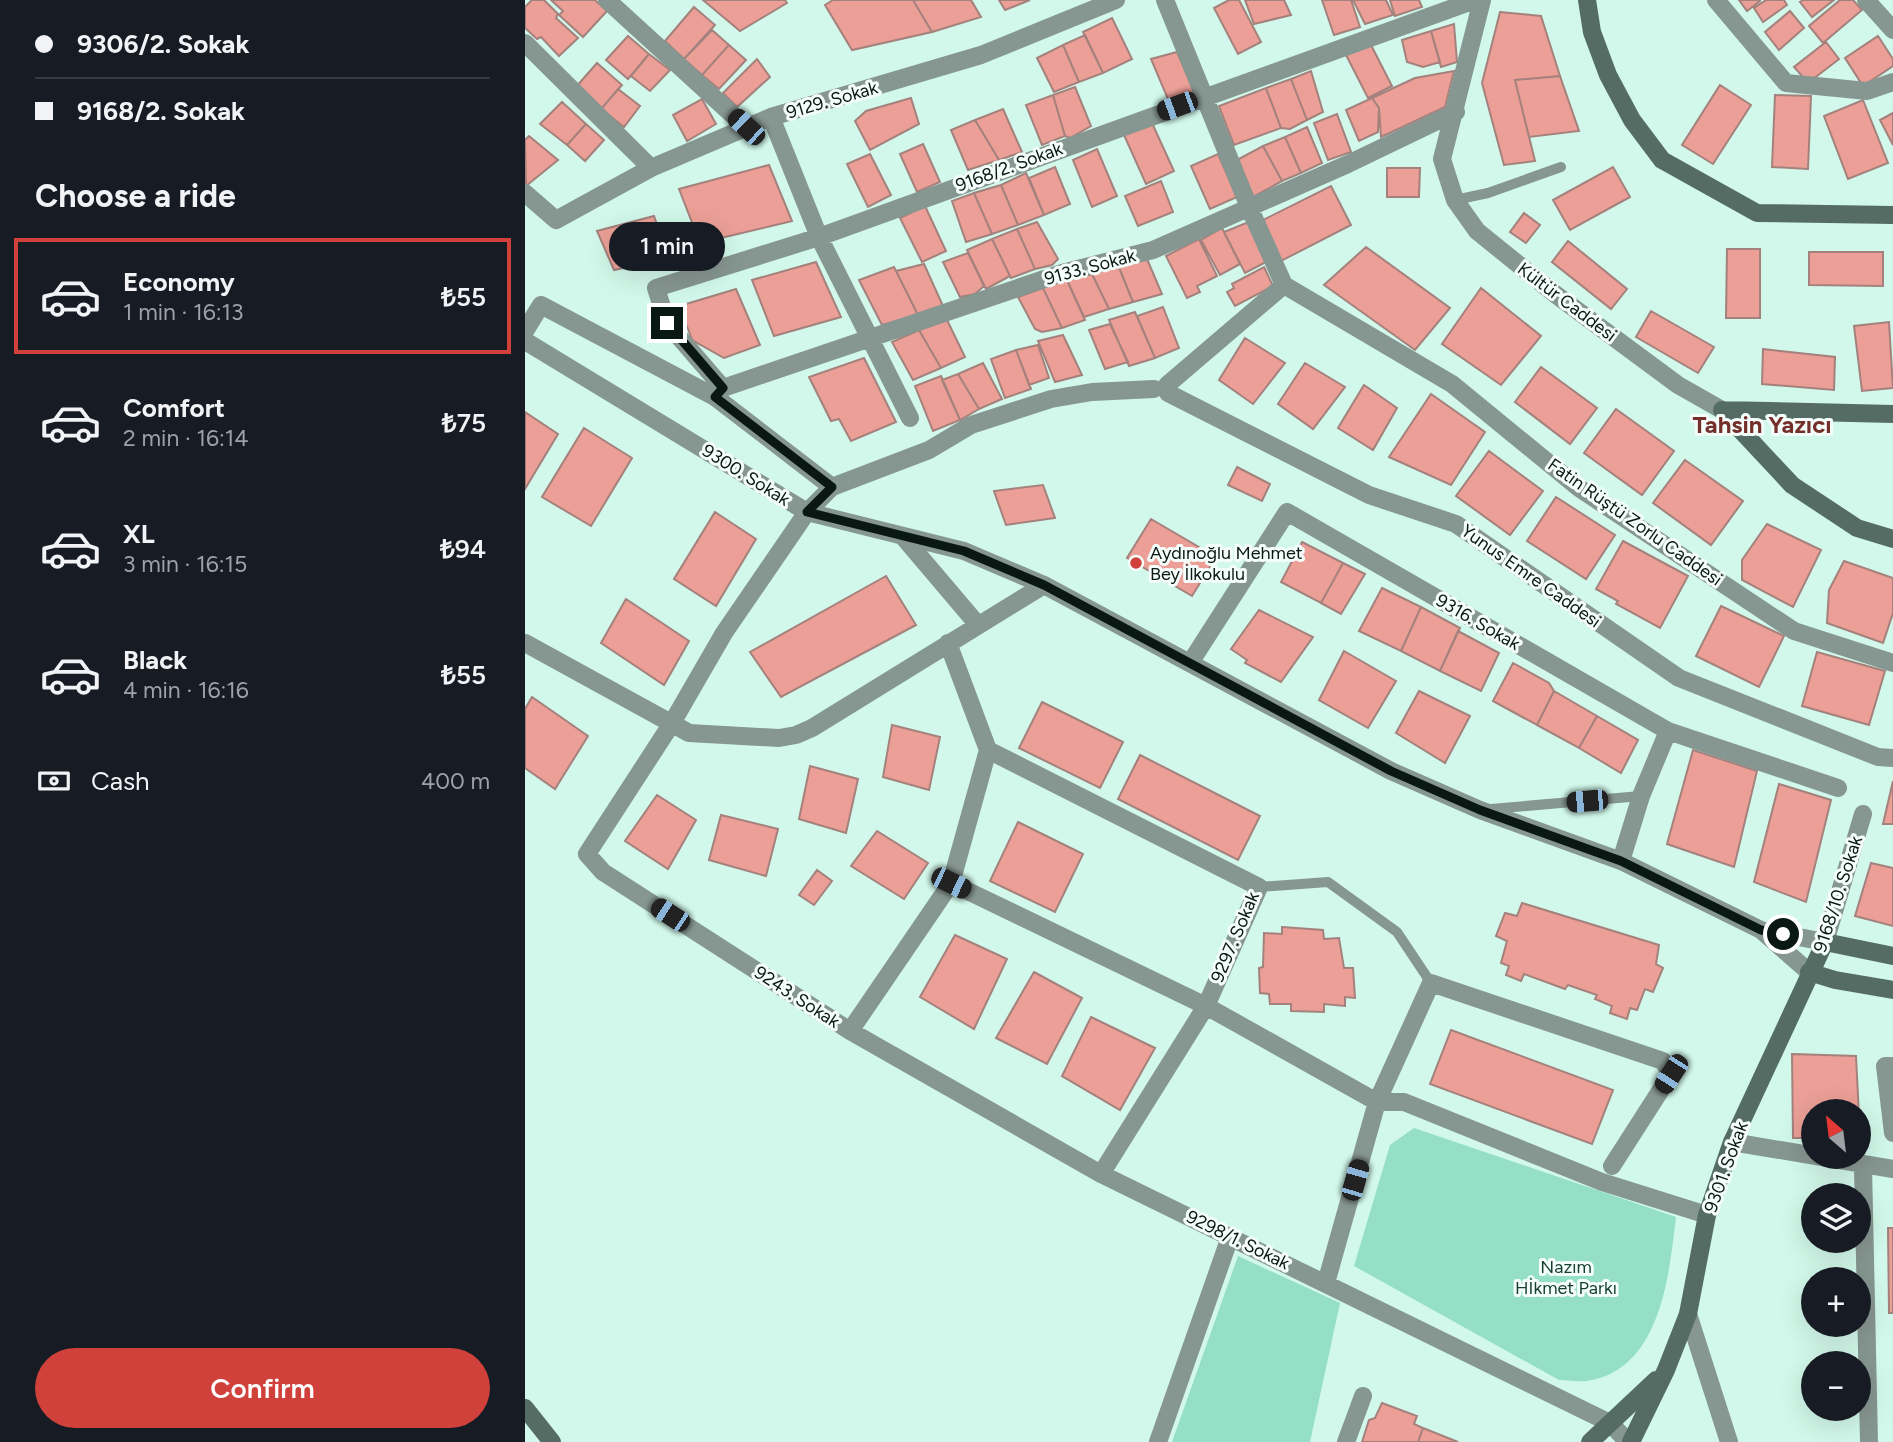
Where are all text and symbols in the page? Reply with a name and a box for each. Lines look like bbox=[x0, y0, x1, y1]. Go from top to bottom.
text: 9306/2. Sokak bbox=[77, 28, 249, 60]
street label: 9129. Sokak bbox=[784, 76, 880, 124]
car bbox=[1154, 89, 1201, 123]
text: 9168/2. Sokak bbox=[77, 95, 245, 127]
car bbox=[724, 105, 769, 149]
street label: 9168/2. Sokak bbox=[953, 137, 1066, 197]
text: Choose a ride bbox=[35, 177, 236, 215]
callout: 1 min bbox=[609, 222, 725, 270]
text: 1 min bbox=[640, 232, 694, 260]
street label: 9133. Sokak bbox=[1042, 244, 1138, 290]
street label: Kültür Caddesi bbox=[1513, 258, 1621, 346]
icon: car bbox=[39, 265, 102, 328]
text: Economy bbox=[123, 266, 235, 298]
text: ₺55 bbox=[441, 281, 486, 313]
text: 1 min · 16:13 bbox=[123, 298, 243, 326]
route end bbox=[651, 307, 683, 339]
icon: car bbox=[39, 391, 102, 454]
text: Comfort bbox=[123, 392, 225, 424]
text: ₺75 bbox=[442, 407, 486, 439]
district label: Tahsin Yazıcı bbox=[1692, 410, 1832, 439]
text: 2 min · 16:14 bbox=[123, 424, 249, 452]
street label: 9300. Sokak bbox=[698, 439, 794, 511]
street label: Fatin Rüştü Zorlu Caddesi bbox=[1544, 453, 1726, 591]
icon: car bbox=[39, 517, 102, 580]
text: XL bbox=[123, 518, 155, 550]
street label: Yunus Emre Caddesi bbox=[1457, 520, 1605, 632]
text: ₺94 bbox=[440, 533, 486, 565]
place label: Aydınoğlu Mehmet Bey İlkokulu bbox=[1150, 542, 1303, 585]
text: 3 min · 16:15 bbox=[123, 550, 247, 578]
marker: Aydınoğlu Mehmet Bey İlkokulu bbox=[1128, 555, 1144, 571]
street label: 9316. Sokak bbox=[1432, 589, 1524, 655]
icon: car bbox=[39, 643, 102, 706]
text: Black bbox=[123, 644, 187, 676]
text: ₺55 bbox=[441, 659, 486, 691]
text: 4 min · 16:16 bbox=[123, 676, 249, 704]
icon: cash bbox=[35, 762, 73, 800]
text: Cash bbox=[91, 765, 150, 797]
text: 400 m bbox=[421, 767, 490, 795]
car bbox=[1566, 789, 1609, 813]
street label: 9168/10. Sokak bbox=[1809, 833, 1867, 955]
car bbox=[928, 864, 975, 902]
street label: 9297. Sokak bbox=[1206, 888, 1264, 986]
car bbox=[647, 895, 694, 935]
route start bbox=[1767, 918, 1799, 950]
street label: 9243. Sokak bbox=[750, 961, 844, 1033]
car bbox=[1651, 1051, 1692, 1097]
north arrow bbox=[1801, 1099, 1871, 1169]
map controls bbox=[1801, 1099, 1871, 1421]
street label: 9301. Sokak bbox=[1699, 1118, 1753, 1215]
car bbox=[1340, 1157, 1371, 1203]
button: layers bbox=[1801, 1183, 1871, 1253]
street label: 9298/1. Sokak bbox=[1183, 1206, 1293, 1275]
park label: Nazım Hİkmet Parkı bbox=[1515, 1256, 1617, 1299]
button: + bbox=[1801, 1267, 1871, 1337]
button: Confirm bbox=[35, 1348, 490, 1428]
button: − bbox=[1801, 1351, 1871, 1421]

